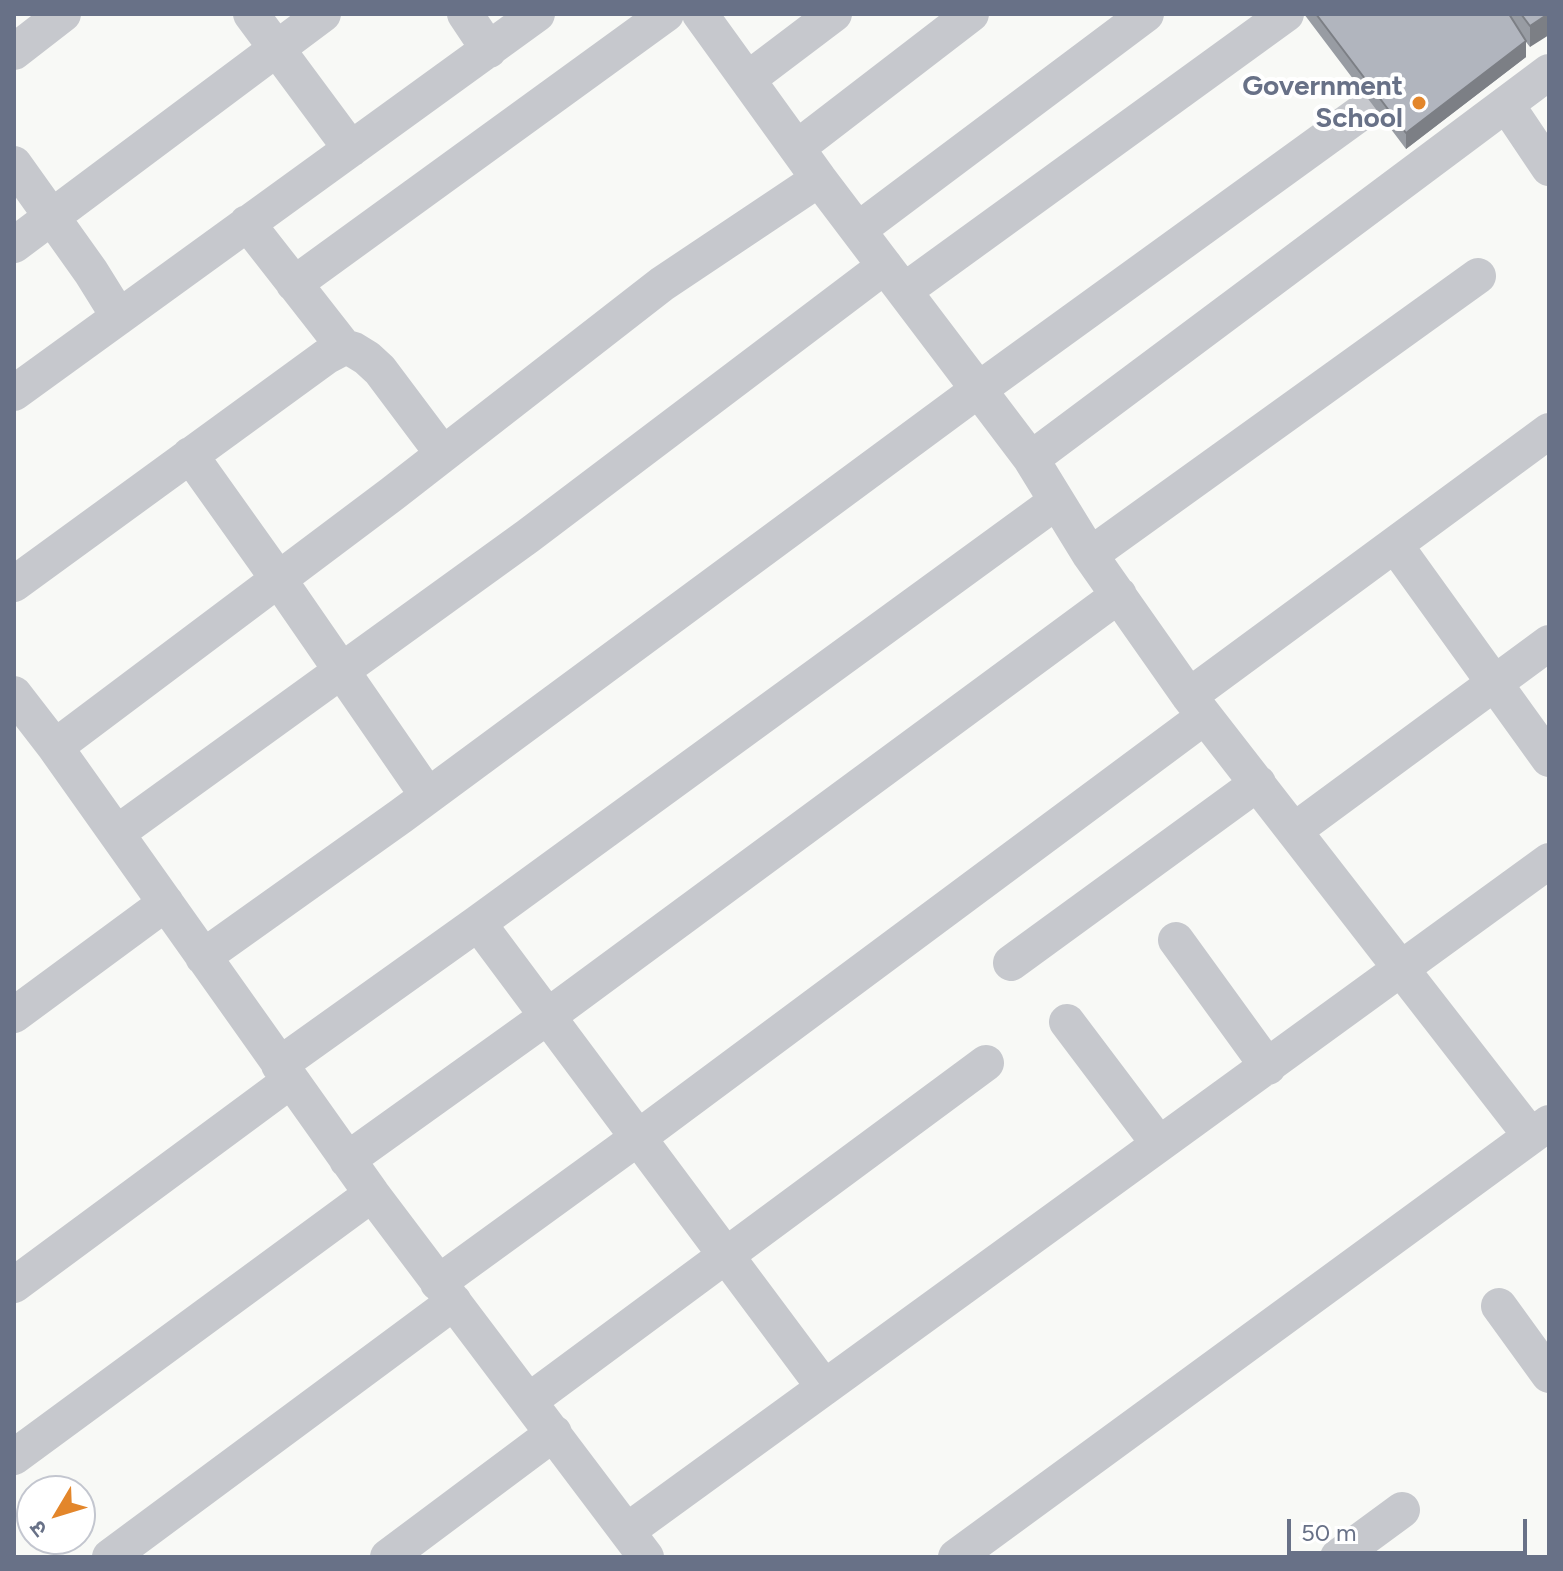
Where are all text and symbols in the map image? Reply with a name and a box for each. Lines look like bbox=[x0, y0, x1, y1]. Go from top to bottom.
place label: Government School bbox=[1242, 70, 1403, 136]
marker: Government School bbox=[1410, 94, 1428, 112]
north arrow bbox=[16, 1475, 96, 1555]
scale bar bbox=[1291, 1503, 1531, 1553]
text: उ bbox=[24, 1515, 53, 1542]
text: 50 m bbox=[1301, 1518, 1357, 1547]

